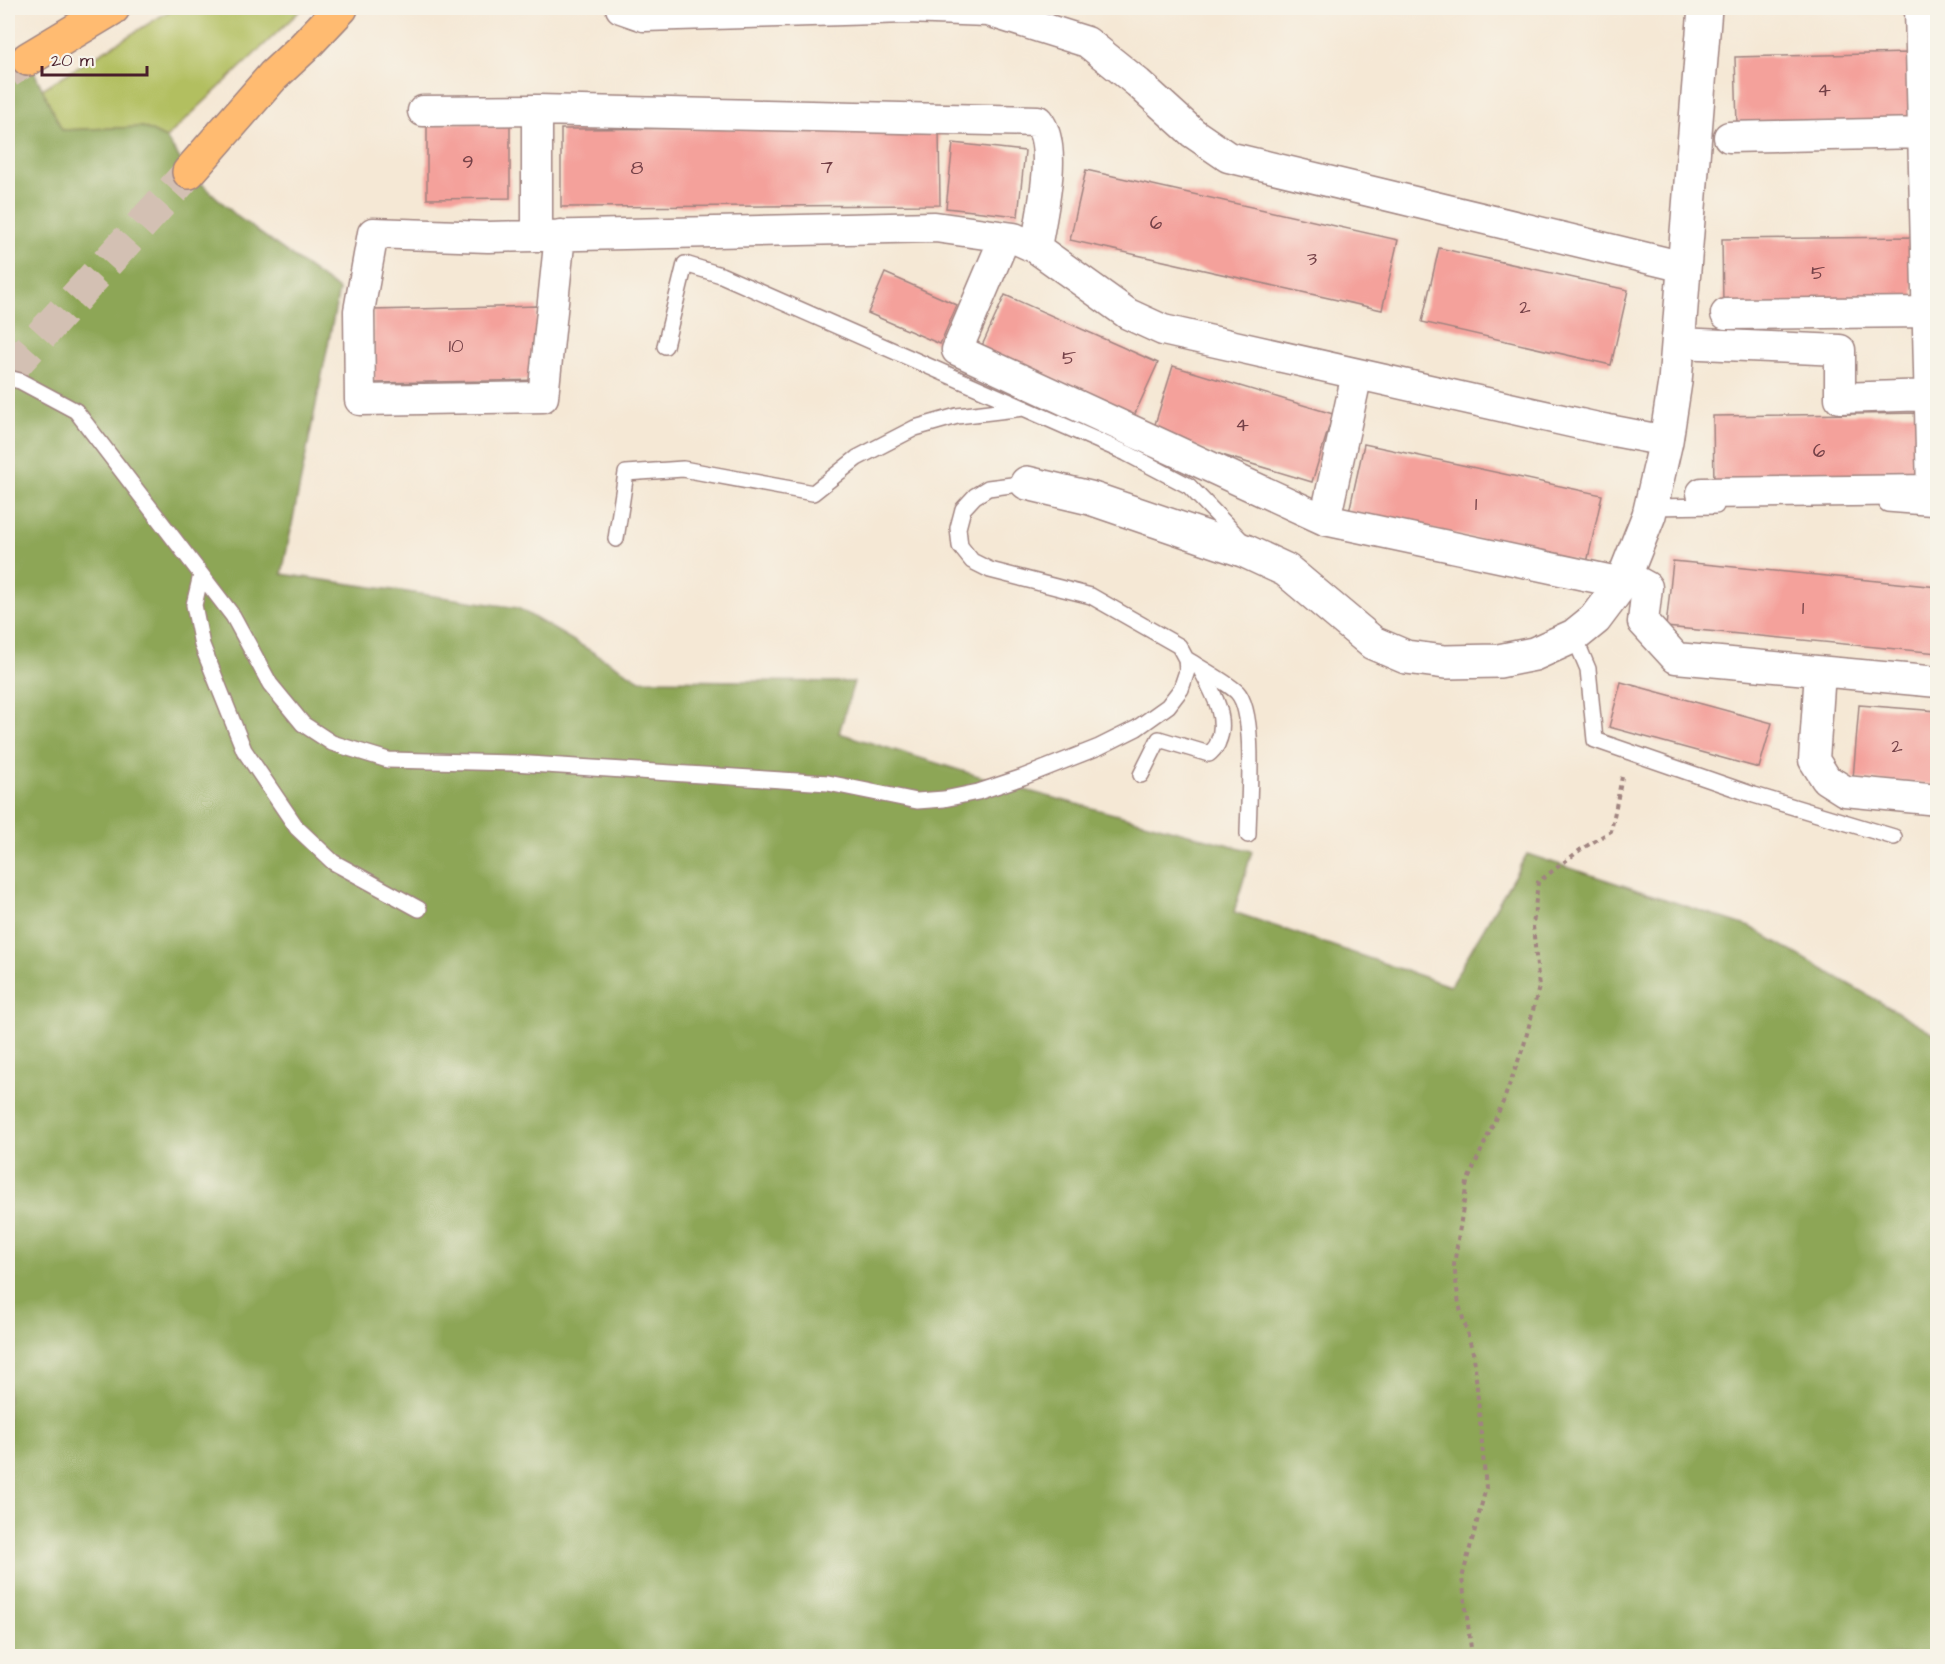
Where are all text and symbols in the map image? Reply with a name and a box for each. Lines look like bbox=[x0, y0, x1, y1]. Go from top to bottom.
scale bar bbox=[42, 39, 147, 77]
text: 20 m bbox=[51, 48, 94, 73]
house number: 4 bbox=[1817, 76, 1831, 104]
house number: 9 bbox=[462, 148, 474, 176]
house number: 7 bbox=[821, 153, 833, 181]
house number: 8 bbox=[631, 154, 644, 182]
house number: 6 bbox=[1150, 209, 1163, 237]
house number: 3 bbox=[1307, 245, 1317, 273]
house number: 5 bbox=[1811, 259, 1825, 287]
house number: 2 bbox=[1519, 293, 1531, 321]
house number: 10 bbox=[448, 332, 464, 360]
house number: 5 bbox=[1062, 344, 1076, 372]
house number: 4 bbox=[1235, 411, 1249, 439]
house number: 6 bbox=[1813, 437, 1826, 465]
house number: 1 bbox=[1475, 490, 1478, 518]
house number: 1 bbox=[1802, 594, 1805, 622]
house number: 2 bbox=[1891, 732, 1903, 760]

